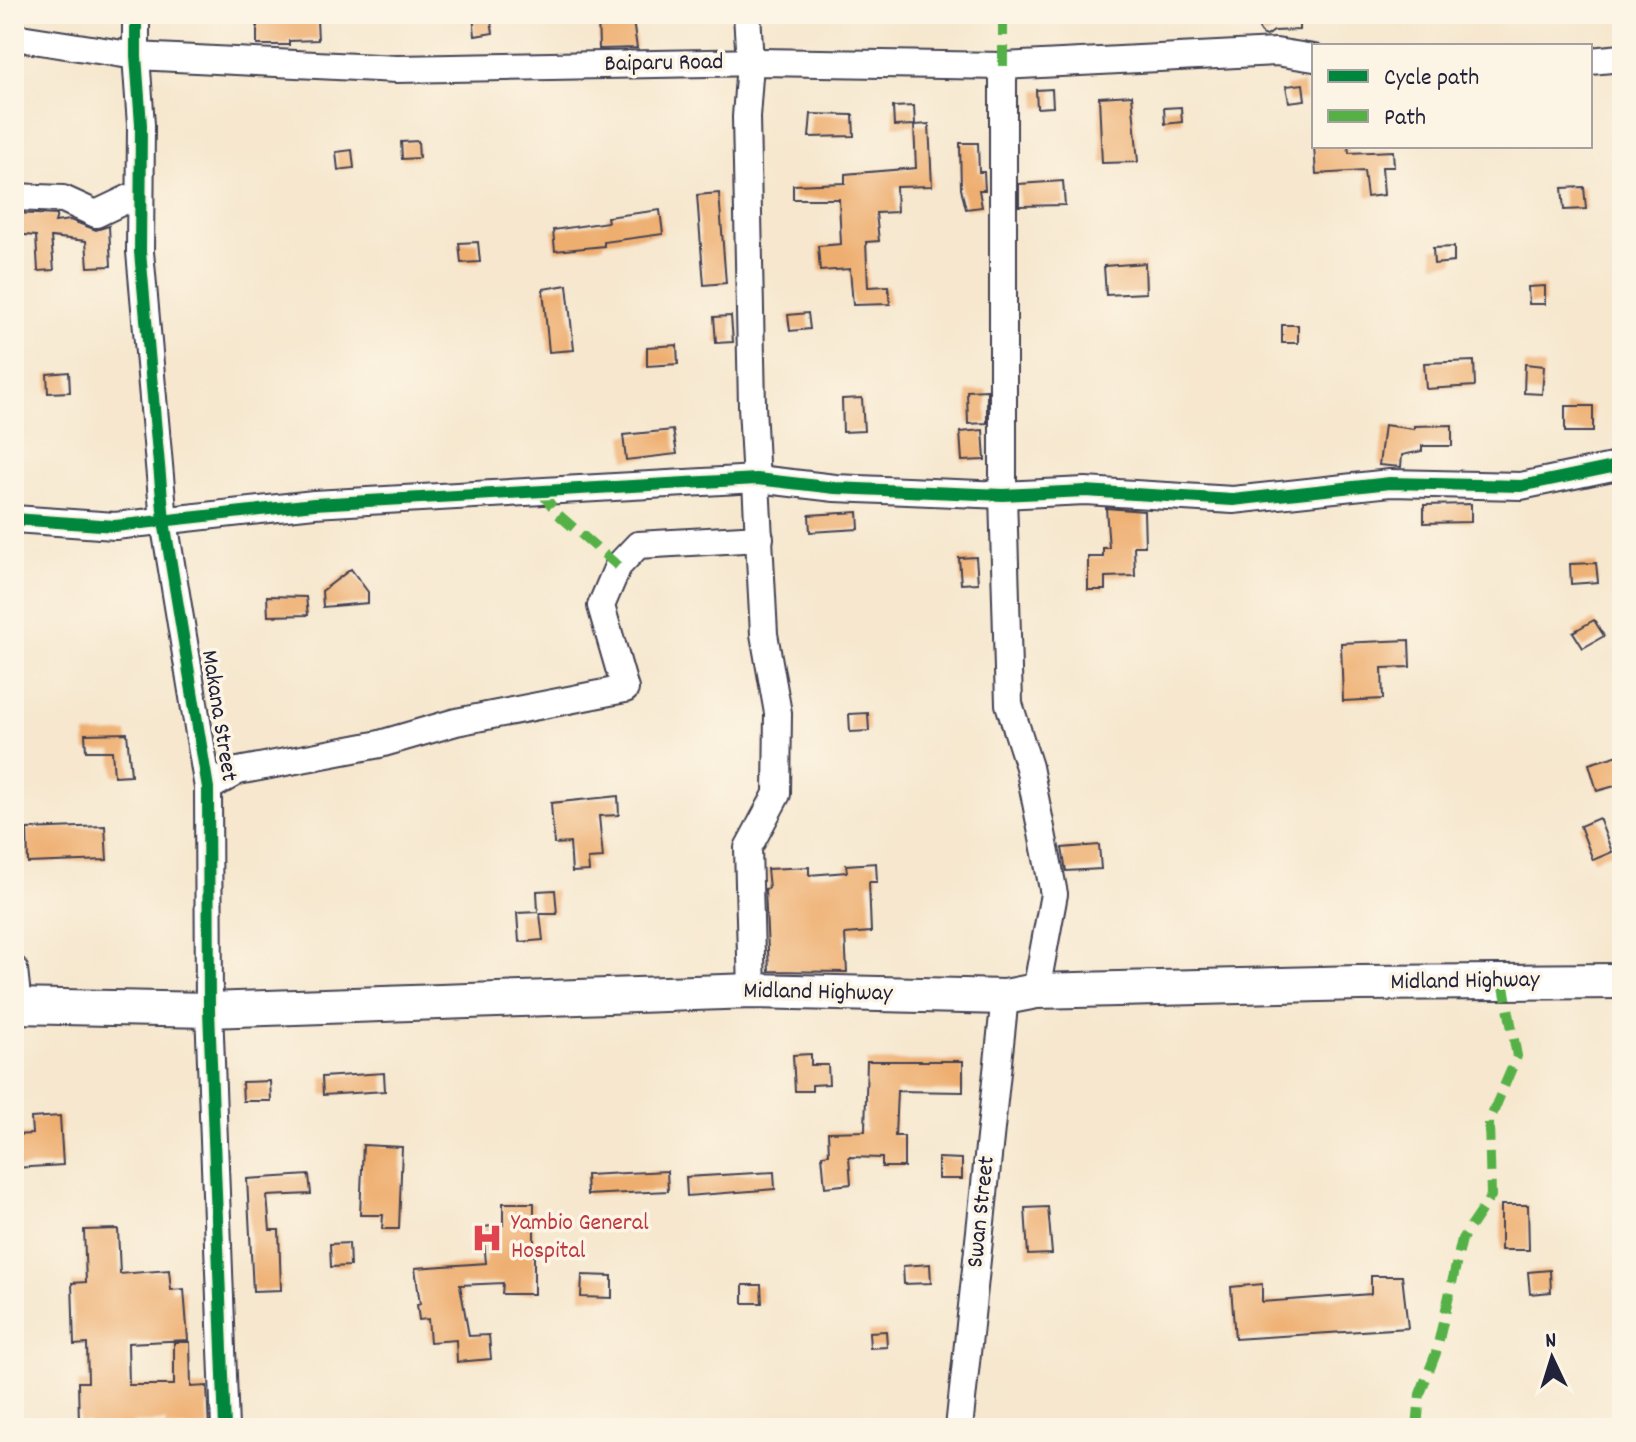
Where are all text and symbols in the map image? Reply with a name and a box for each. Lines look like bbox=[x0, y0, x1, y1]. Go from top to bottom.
legend bbox=[1312, 44, 1592, 148]
street label: Baiparu Road bbox=[604, 46, 724, 82]
text: Cycle path bbox=[1384, 62, 1479, 96]
text: Path bbox=[1384, 102, 1426, 136]
street label: Makana Street bbox=[191, 648, 245, 784]
street label: Midland Highway bbox=[1390, 964, 1541, 1000]
street label: Midland Highway bbox=[743, 975, 894, 1011]
street label: Swan Street bbox=[959, 1154, 1005, 1270]
place label: Yambio General Hospital bbox=[511, 1207, 649, 1269]
hospital icon: Yambio General Hospital bbox=[470, 1221, 504, 1255]
north arrow bbox=[1512, 1318, 1592, 1398]
text: N bbox=[1544, 1326, 1557, 1357]

